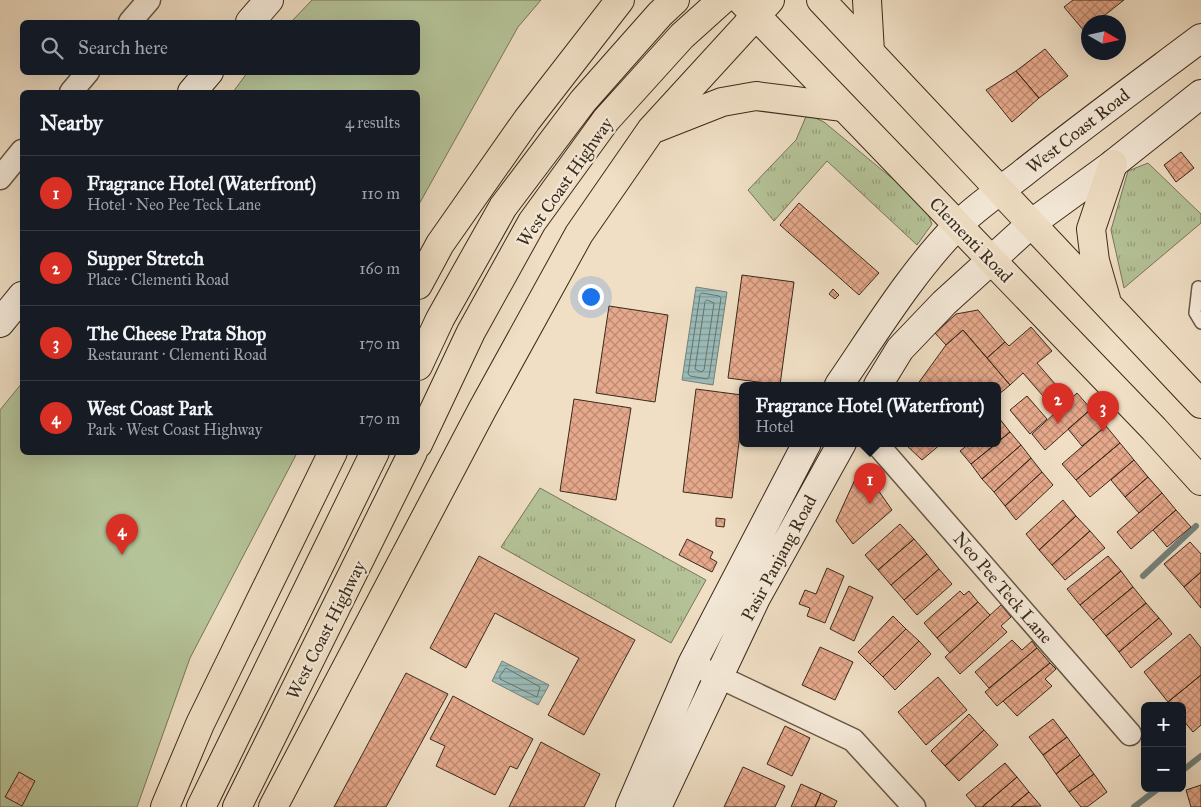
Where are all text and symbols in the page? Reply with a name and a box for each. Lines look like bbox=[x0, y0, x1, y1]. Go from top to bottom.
north arrow bbox=[1081, 15, 1126, 60]
search box bbox=[20, 20, 420, 75]
icon: search bbox=[38, 34, 66, 62]
text: Search here bbox=[78, 36, 168, 59]
street label: West Coast Road bbox=[1022, 84, 1134, 178]
text: Nearby bbox=[40, 110, 103, 136]
text: 4 results bbox=[345, 113, 400, 132]
street label: West Coast Highway bbox=[512, 113, 619, 251]
text: Fragrance Hotel (Waterfront) bbox=[87, 172, 316, 195]
text: 1 bbox=[53, 184, 59, 203]
text: 110 m bbox=[361, 184, 400, 203]
street label: Clementi Road bbox=[925, 193, 1017, 287]
text: Hotel · Neo Pee Teck Lane bbox=[87, 195, 261, 214]
text: Supper Stretch bbox=[87, 247, 204, 270]
text: 2 bbox=[52, 259, 60, 278]
text: 160 m bbox=[359, 259, 400, 278]
text: Place · Clementi Road bbox=[87, 270, 229, 289]
your location bbox=[578, 284, 604, 310]
text: The Cheese Prata Shop bbox=[87, 322, 266, 345]
text: 3 bbox=[53, 334, 59, 353]
text: 170 m bbox=[359, 334, 400, 353]
text: Restaurant · Clementi Road bbox=[87, 345, 267, 364]
popup bbox=[739, 382, 1001, 447]
pin: 2 bbox=[1042, 383, 1074, 424]
pin: 3 bbox=[1087, 391, 1119, 432]
text: Fragrance Hotel (Waterfront) bbox=[755, 394, 985, 417]
text: West Coast Park bbox=[87, 397, 213, 420]
text: 4 bbox=[52, 409, 60, 428]
text: 170 m bbox=[359, 409, 400, 428]
text: Hotel bbox=[755, 417, 794, 436]
text: Park · West Coast Highway bbox=[87, 420, 262, 439]
pin: 1 bbox=[854, 463, 886, 504]
street label: Pasir Panjang Road bbox=[737, 491, 822, 625]
pin: 4 bbox=[106, 514, 138, 555]
street label: Neo Pee Teck Lane bbox=[949, 528, 1057, 648]
street label: West Coast Highway bbox=[282, 556, 372, 704]
map controls bbox=[1141, 702, 1186, 792]
button: + bbox=[1141, 702, 1186, 747]
button: − bbox=[1141, 747, 1186, 792]

